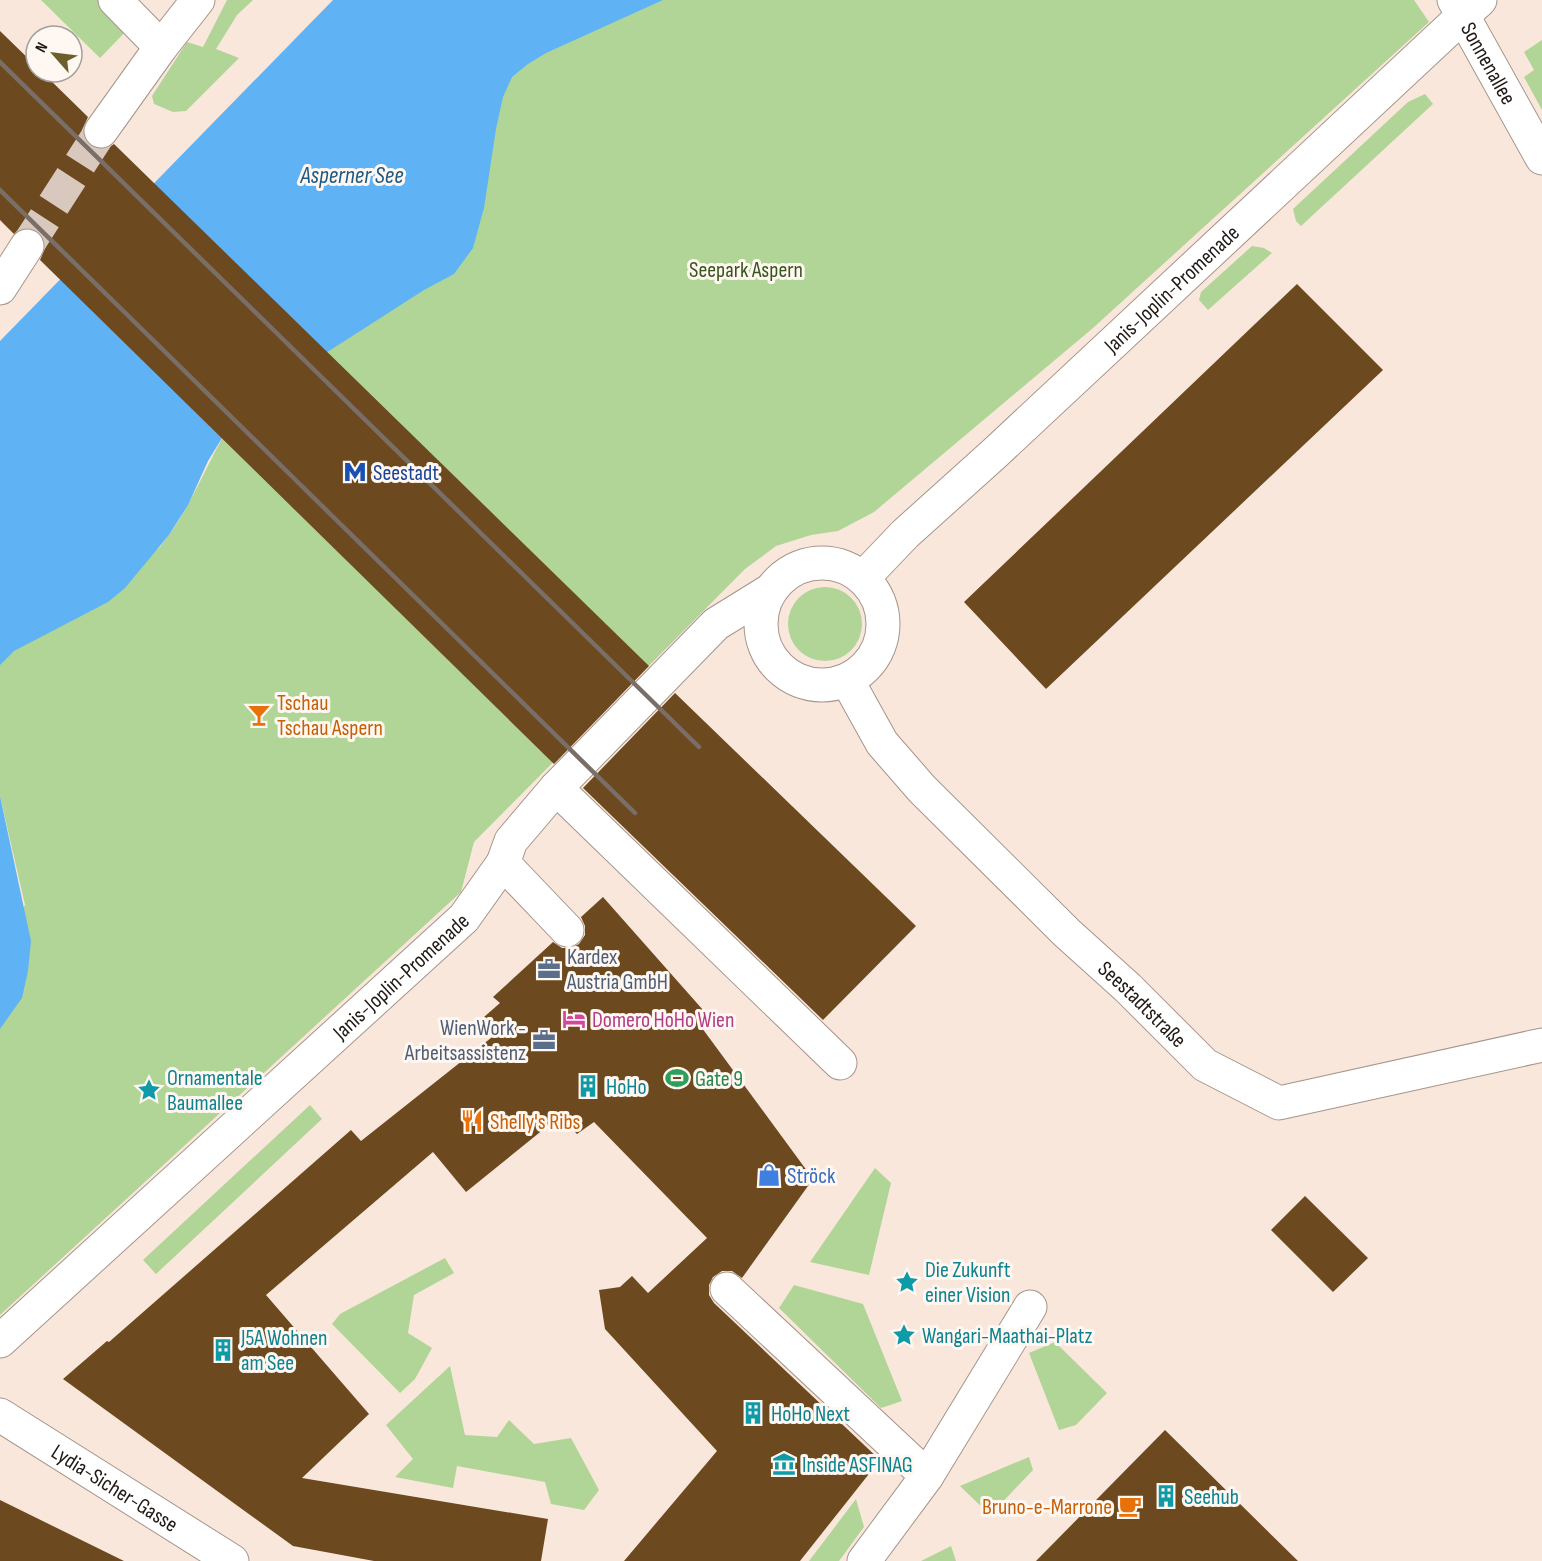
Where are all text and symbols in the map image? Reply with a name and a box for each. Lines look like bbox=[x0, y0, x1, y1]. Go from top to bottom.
street label: Sonnenallee bbox=[1454, 18, 1521, 110]
north arrow bbox=[24, 24, 84, 84]
text: N bbox=[32, 39, 52, 56]
water label: Asperner See bbox=[299, 161, 404, 190]
street label: Janis-Joplin-Promenade bbox=[1098, 220, 1245, 360]
park label: Seepark Aspern bbox=[689, 257, 803, 284]
metro station icon: Seestadt bbox=[342, 459, 368, 485]
place label: Seestadt bbox=[373, 460, 439, 487]
place label: Tschau Tschau Aspern bbox=[277, 690, 383, 742]
bar icon: Tschau Tschau Aspern bbox=[246, 702, 272, 728]
street label: Janis-Joplin-Promenade bbox=[327, 908, 475, 1047]
place label: Kardex Austria GmbH bbox=[566, 944, 668, 996]
office icon: Kardex Austria GmbH bbox=[536, 956, 562, 982]
street label: Seestadtstraße bbox=[1092, 956, 1192, 1054]
hotel icon: Domero HoHo Wien bbox=[561, 1006, 587, 1032]
place label: Domero HoHo Wien bbox=[592, 1007, 734, 1034]
place label: WienWork - Arbeitsassistenz bbox=[404, 1015, 526, 1067]
office icon: WienWork - Arbeitsassistenz bbox=[531, 1027, 557, 1053]
place label: Ornamentale Baumallee bbox=[167, 1065, 263, 1117]
sports icon: Gate 9 bbox=[664, 1065, 690, 1091]
place label: Gate 9 bbox=[695, 1066, 743, 1093]
building icon: HoHo bbox=[575, 1073, 601, 1099]
place label: HoHo bbox=[606, 1074, 647, 1101]
place icon: Ornamentale Baumallee bbox=[136, 1077, 162, 1103]
restaurant icon: Shelly's Ribs bbox=[459, 1108, 485, 1134]
place label: Shelly's Ribs bbox=[490, 1109, 581, 1136]
shop icon: Ströck bbox=[756, 1162, 782, 1188]
place label: Ströck bbox=[787, 1163, 836, 1190]
place label: Die Zukunft einer Vision bbox=[925, 1257, 1011, 1309]
place icon: Die Zukunft einer Vision bbox=[894, 1269, 920, 1295]
place icon: Wangari-Maathai-Platz bbox=[891, 1322, 917, 1348]
place label: Wangari-Maathai-Platz bbox=[922, 1323, 1093, 1350]
place label: J5A Wohnen am See bbox=[240, 1325, 327, 1377]
building icon: J5A Wohnen am See bbox=[210, 1337, 236, 1363]
building icon: HoHo Next bbox=[740, 1400, 766, 1426]
place label: HoHo Next bbox=[771, 1401, 850, 1428]
street label: Lydia-Sicher-Gasse bbox=[46, 1439, 183, 1539]
museum icon: Inside ASFINAG bbox=[771, 1451, 797, 1477]
place label: Inside ASFINAG bbox=[802, 1452, 913, 1479]
building icon: Seehub bbox=[1153, 1483, 1179, 1509]
place label: Seehub bbox=[1184, 1484, 1239, 1511]
cafe icon: Bruno-e-Marrone bbox=[1117, 1493, 1143, 1519]
place label: Bruno-e-Marrone bbox=[982, 1494, 1112, 1521]

